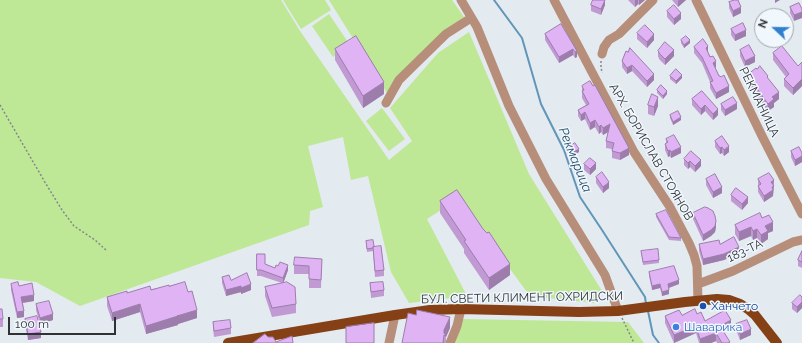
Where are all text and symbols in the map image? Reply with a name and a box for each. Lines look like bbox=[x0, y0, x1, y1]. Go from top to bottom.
north arrow bbox=[754, 8, 794, 48]
text: N bbox=[756, 17, 771, 30]
street label: РЕКМАНИЦА bbox=[736, 65, 782, 139]
street label: АРХ. БОРИСЛАВ СТОЯНОВ bbox=[606, 81, 696, 223]
water label: Рекмарица bbox=[555, 125, 595, 195]
street label: 183-ТА bbox=[725, 237, 765, 265]
street label: БУЛ. СВЕТИ КЛИМЕНТ ОХРИДСКИ bbox=[421, 289, 623, 307]
place label: Ханчето bbox=[711, 299, 758, 313]
marker: Ханчето bbox=[698, 301, 708, 311]
scale bar bbox=[10, 309, 118, 335]
text: 100 m bbox=[15, 317, 49, 331]
place label: Шаварика bbox=[684, 320, 742, 334]
marker: Шаварика bbox=[671, 322, 681, 332]

